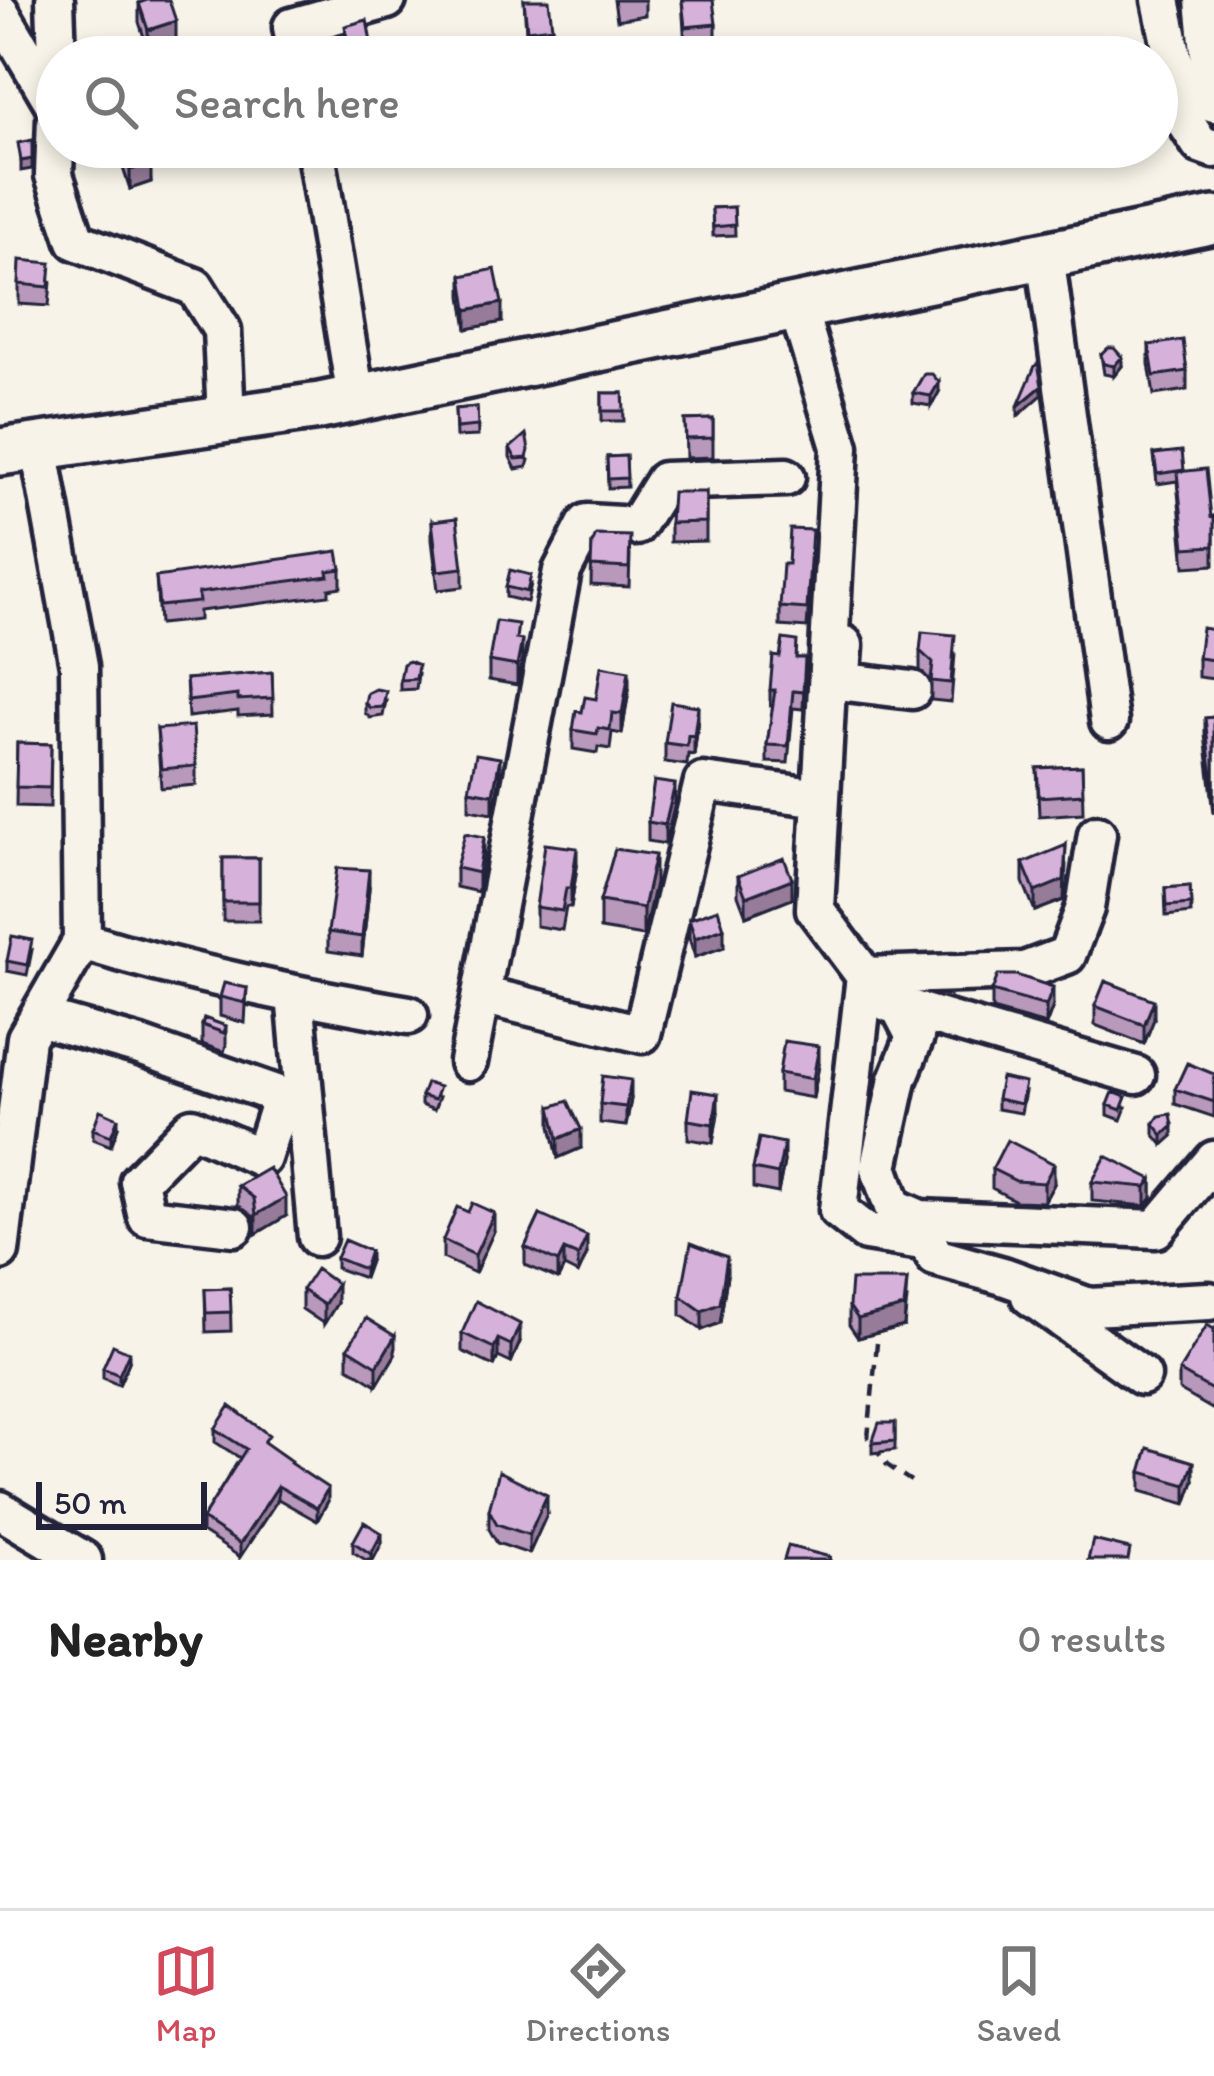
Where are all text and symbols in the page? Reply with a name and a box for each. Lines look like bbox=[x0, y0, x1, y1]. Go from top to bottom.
search box bbox=[36, 36, 1178, 168]
icon: search bbox=[78, 69, 144, 135]
text: Search here bbox=[174, 75, 400, 129]
scale bar bbox=[36, 1476, 207, 1529]
text: 50 m bbox=[54, 1483, 127, 1522]
text: Nearby bbox=[48, 1608, 203, 1669]
text: 0 results bbox=[1017, 1615, 1166, 1662]
tab: Map bbox=[153, 1938, 219, 2049]
tab: Directions bbox=[525, 1938, 670, 2049]
tab: Saved bbox=[977, 1938, 1061, 2049]

